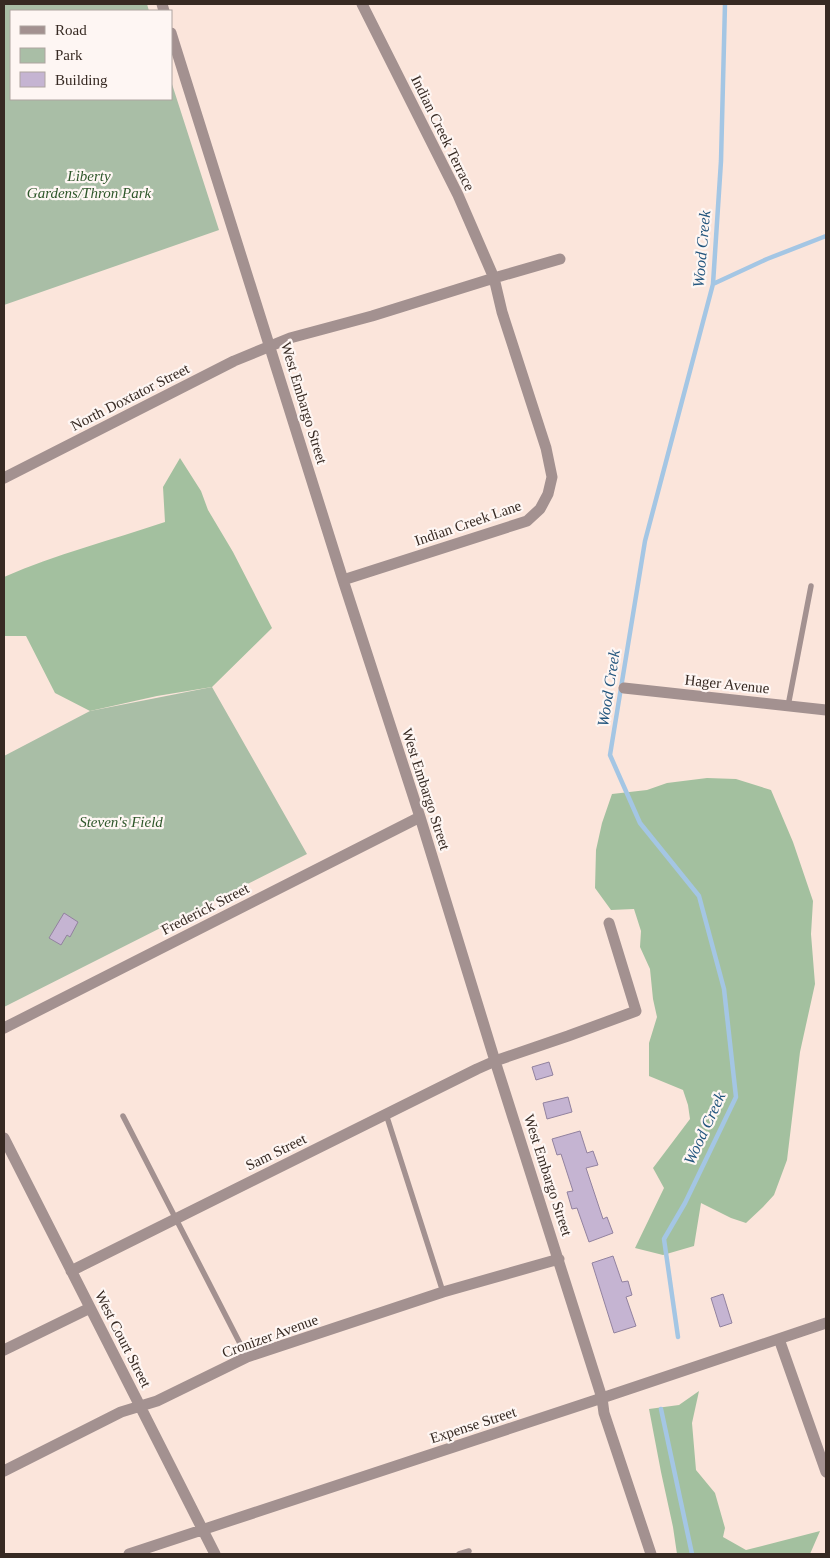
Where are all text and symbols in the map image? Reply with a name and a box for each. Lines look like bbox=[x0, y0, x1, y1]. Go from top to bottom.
legend bbox=[10, 10, 172, 100]
text: Road bbox=[55, 22, 87, 38]
text: Park bbox=[55, 47, 83, 63]
text: Building bbox=[55, 72, 108, 88]
street label: Indian Creek Terrace bbox=[408, 73, 478, 193]
park label: Liberty Gardens/Thron Park bbox=[27, 168, 151, 201]
water label: Wood Creek bbox=[690, 209, 713, 288]
street label: West Embargo Street bbox=[278, 340, 330, 467]
street label: North Doxtator Street bbox=[68, 360, 193, 434]
street label: Indian Creek Lane bbox=[413, 497, 524, 549]
water label: Wood Creek bbox=[594, 648, 623, 728]
street label: Hager Avenue bbox=[684, 672, 770, 696]
street label: West Embargo Street bbox=[399, 726, 453, 853]
park label: Steven's Field bbox=[79, 814, 163, 830]
street label: Frederick Street bbox=[159, 880, 252, 938]
water label: Wood Creek bbox=[680, 1089, 729, 1167]
street label: West Embargo Street bbox=[521, 1112, 575, 1239]
street label: Sam Street bbox=[243, 1130, 310, 1174]
street label: West Court Street bbox=[92, 1288, 155, 1391]
street label: Cronizer Avenue bbox=[220, 1311, 320, 1361]
street label: Expense Street bbox=[428, 1403, 519, 1446]

